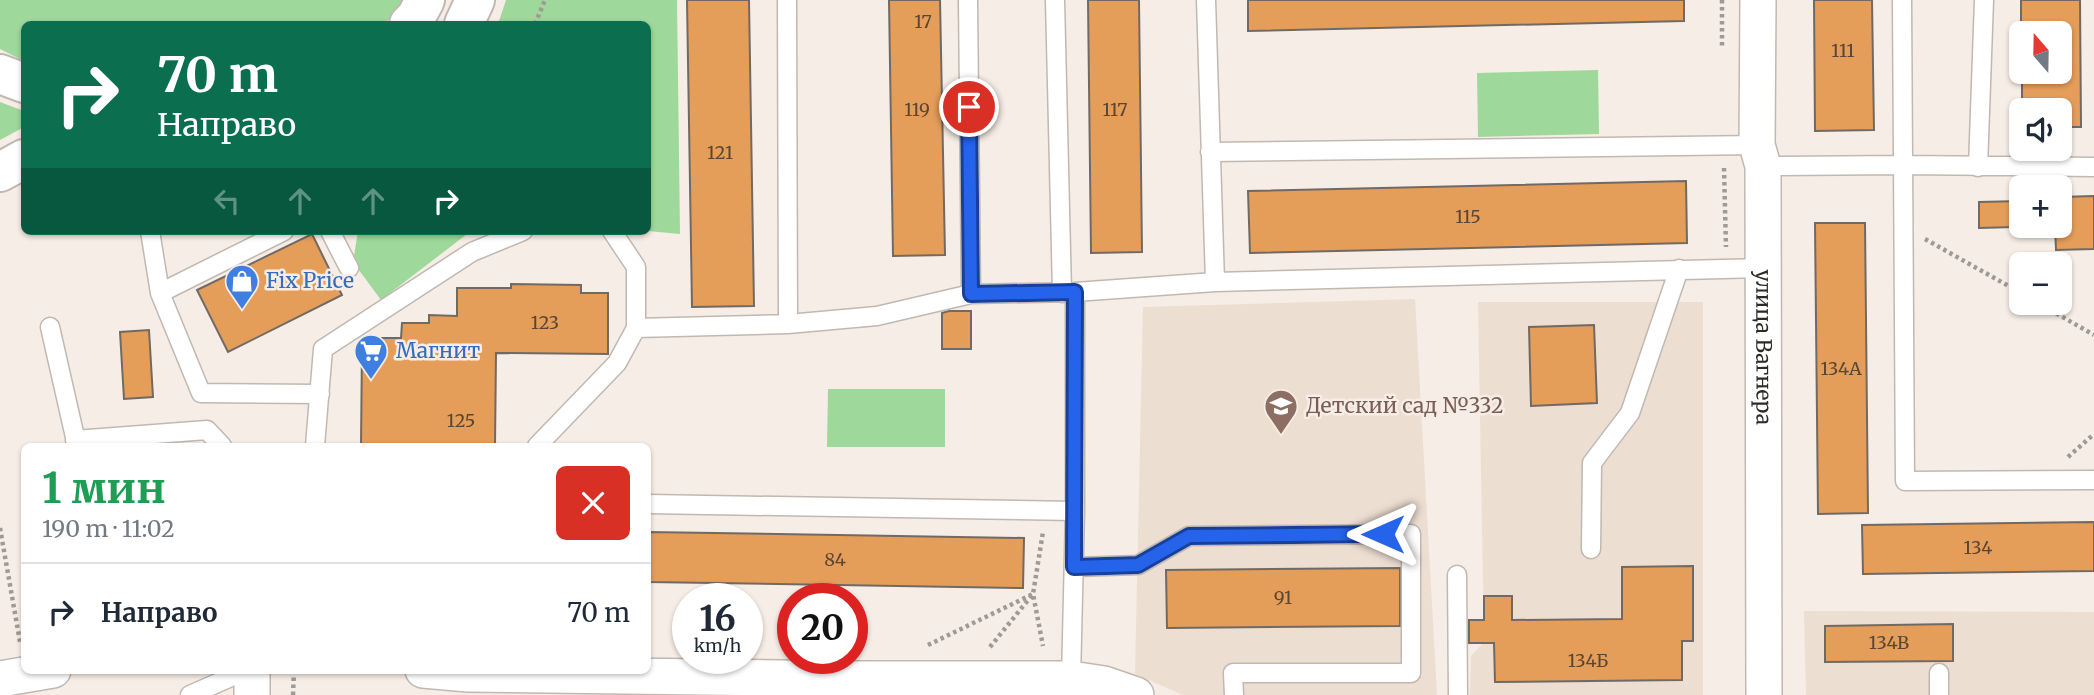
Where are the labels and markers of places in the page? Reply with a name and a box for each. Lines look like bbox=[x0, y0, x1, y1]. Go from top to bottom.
pin bbox=[939, 77, 999, 137]
shop icon: Fix Price bbox=[223, 262, 261, 311]
place label: Fix Price bbox=[266, 267, 354, 294]
supermarket icon: Магнит bbox=[352, 332, 390, 381]
place label: Магнит bbox=[396, 337, 481, 364]
school or university icon: Детский cад №332 bbox=[1262, 387, 1300, 436]
place label: Детский cад №332 bbox=[1306, 392, 1503, 419]

